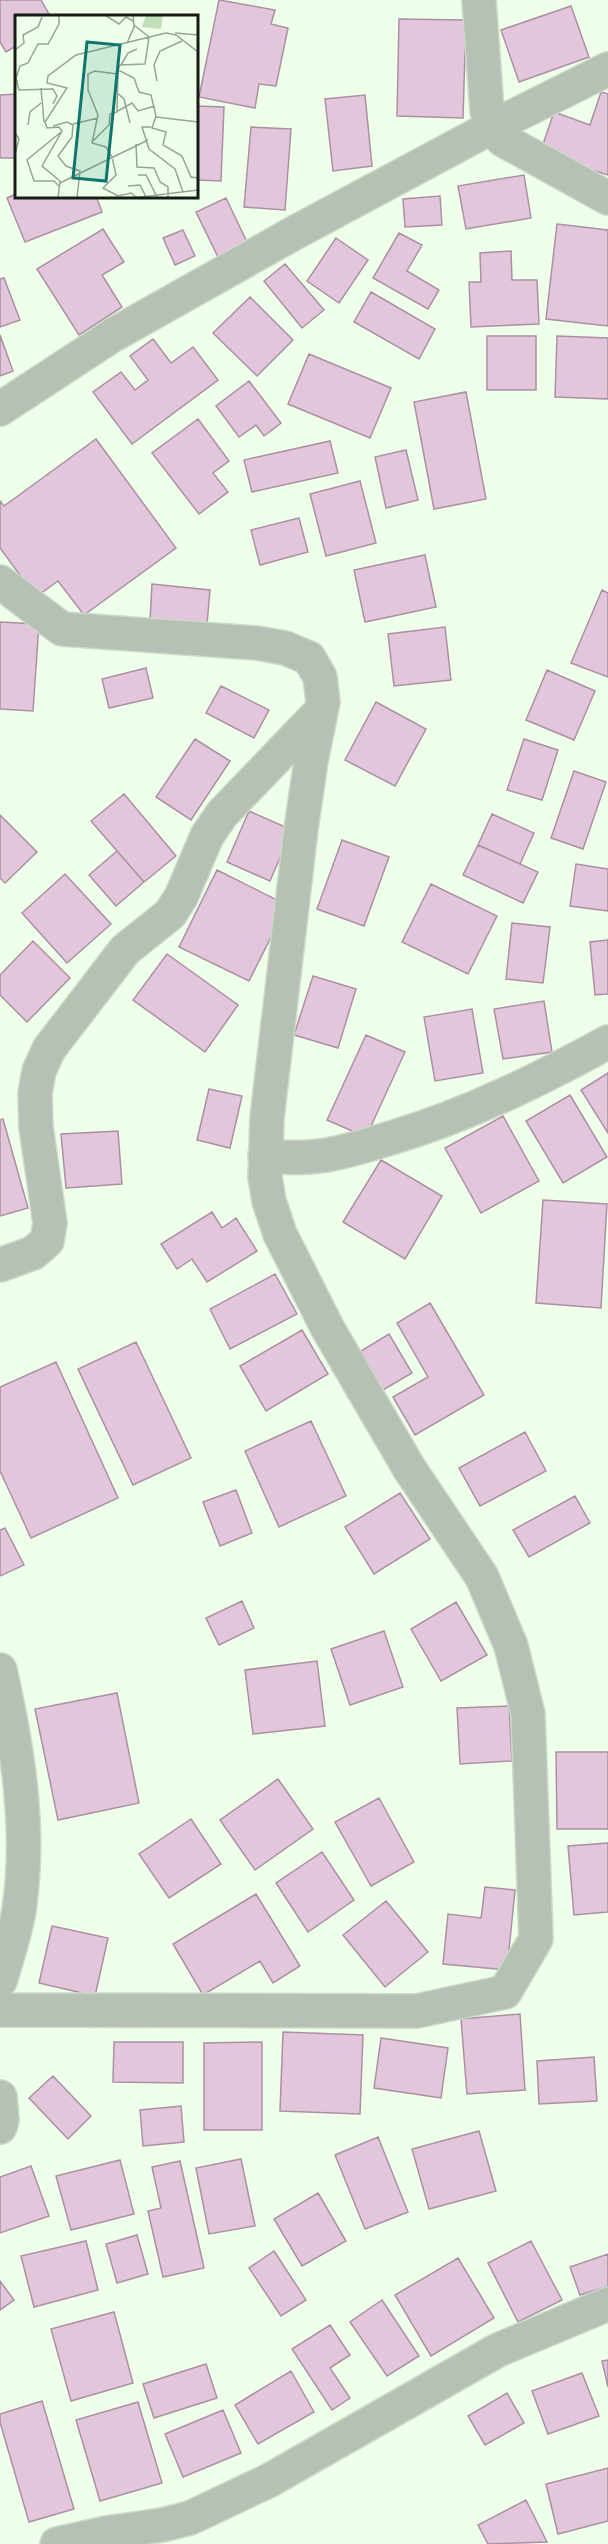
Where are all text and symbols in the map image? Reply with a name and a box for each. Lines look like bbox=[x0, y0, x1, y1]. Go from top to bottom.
inset map bbox=[15, 15, 198, 198]

